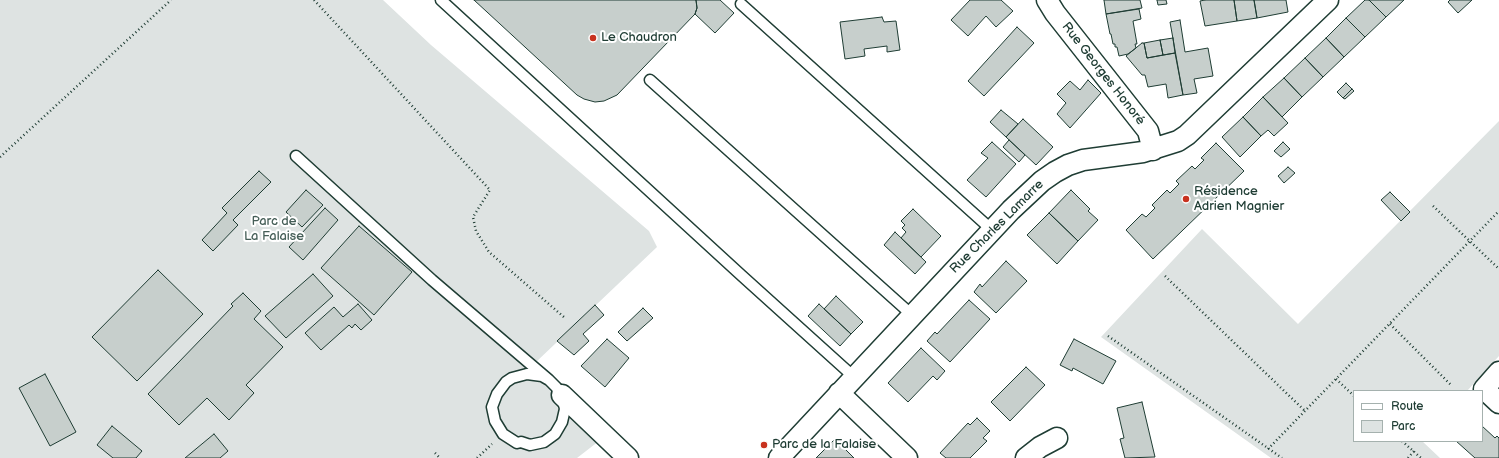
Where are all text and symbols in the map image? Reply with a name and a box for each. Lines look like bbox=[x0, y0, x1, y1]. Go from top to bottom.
street label: Rue Georges Honoré bbox=[1058, 20, 1148, 128]
place label: Le Chaudron bbox=[601, 30, 677, 46]
marker: Le Chaudron bbox=[588, 33, 598, 43]
street label: Rue Charles Lamarre bbox=[947, 177, 1047, 277]
place label: Résidence Adrien Magnier bbox=[1194, 184, 1284, 215]
marker: Résidence Adrien Magnier bbox=[1181, 194, 1191, 204]
park label: Parc de La Falaise bbox=[244, 214, 304, 245]
legend bbox=[1353, 390, 1483, 442]
text: Route bbox=[1391, 399, 1423, 414]
text: Parc bbox=[1391, 419, 1415, 434]
place label: Parc de la Falaise bbox=[772, 437, 876, 453]
marker: Parc de la Falaise bbox=[759, 440, 769, 450]

